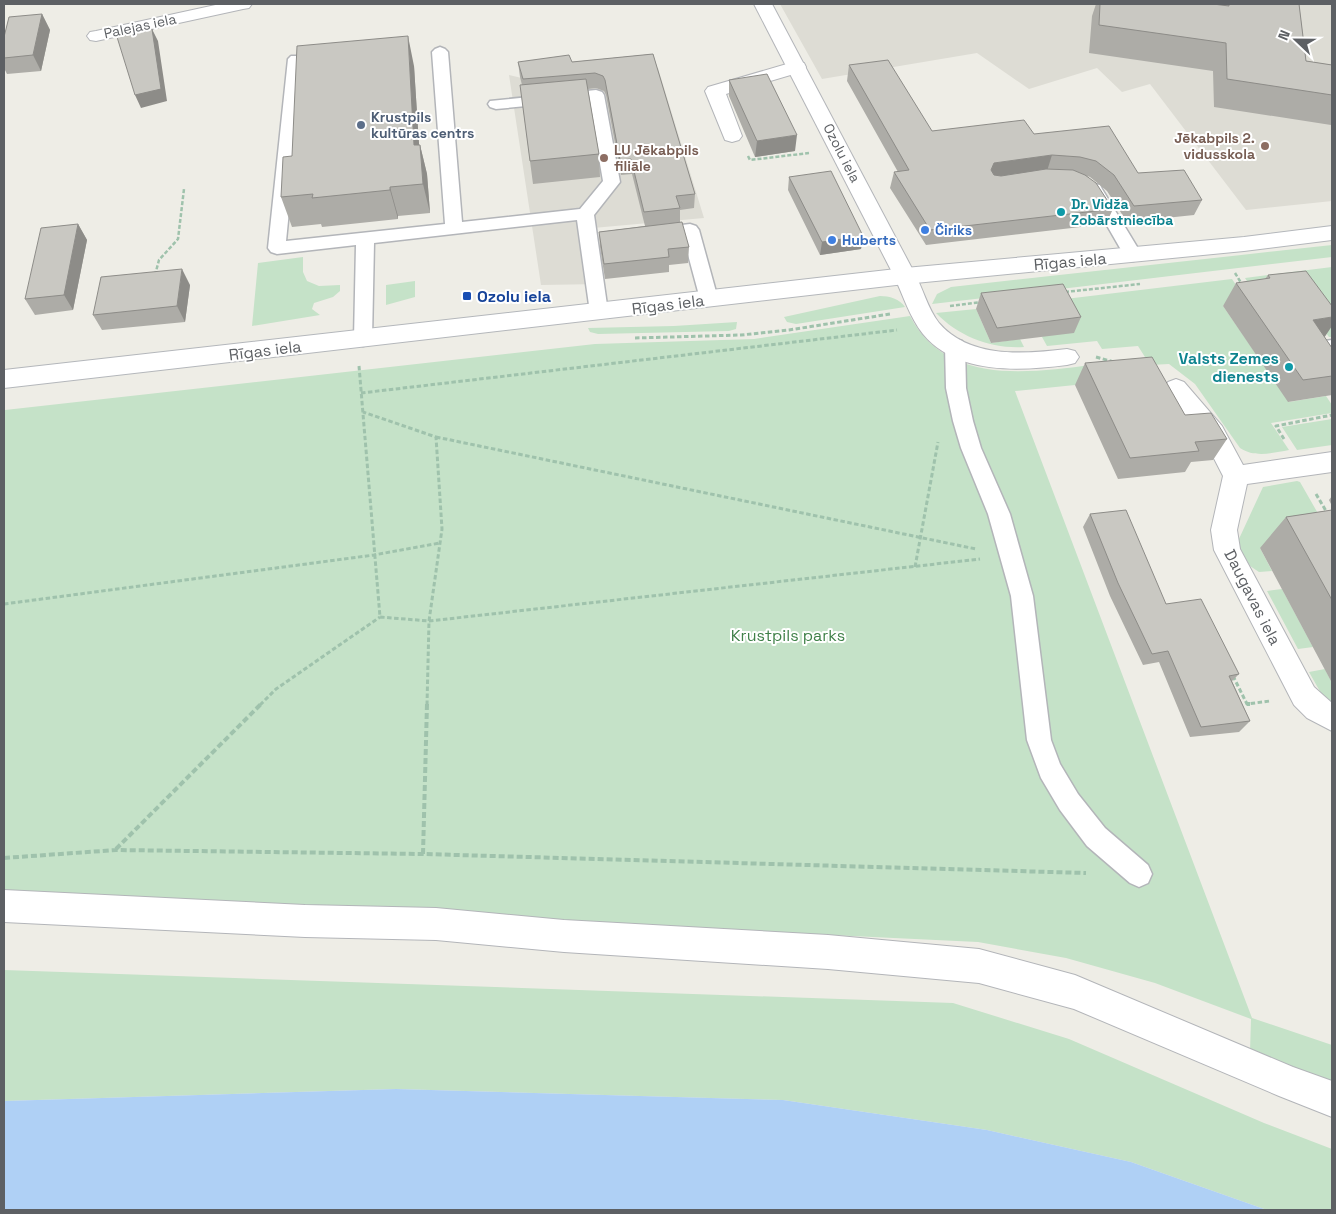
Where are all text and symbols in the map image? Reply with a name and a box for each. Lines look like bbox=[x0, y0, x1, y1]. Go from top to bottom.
street label: Palejas iela bbox=[102, 10, 178, 42]
north arrow bbox=[1271, 15, 1321, 65]
text: N bbox=[1274, 27, 1294, 43]
place label: Krustpils kultūras centrs bbox=[371, 108, 474, 142]
marker: Krustpils kultūras centrs bbox=[355, 119, 367, 131]
street label: Ozolu iela bbox=[819, 120, 865, 186]
place label: Jēkabpils 2. vidusskola bbox=[1174, 129, 1255, 163]
marker: Jēkabpils 2. vidusskola bbox=[1259, 140, 1271, 152]
place label: LU Jēkabpils filiāle bbox=[614, 141, 699, 175]
marker: LU Jēkabpils filiāle bbox=[598, 152, 610, 164]
place label: Dr. Vidža Zobārstniecība bbox=[1071, 195, 1173, 229]
marker: Dr. Vidža Zobārstniecība bbox=[1055, 206, 1067, 218]
place label: Čiriks bbox=[935, 221, 972, 239]
marker: Čiriks bbox=[919, 224, 931, 236]
place label: Huberts bbox=[842, 231, 896, 249]
marker: Huberts bbox=[826, 234, 838, 246]
street label: Rīgas iela bbox=[1033, 248, 1107, 275]
place label: Ozolu iela bbox=[477, 286, 551, 307]
marker: Ozolu iela bbox=[461, 290, 473, 302]
street label: Rīgas iela bbox=[631, 290, 706, 319]
street label: Rīgas iela bbox=[228, 336, 303, 365]
place label: Valsts Zemes dienests bbox=[1179, 348, 1279, 387]
marker: Valsts Zemes dienests bbox=[1283, 361, 1295, 373]
street label: Daugavas iela bbox=[1219, 546, 1286, 649]
park label: Krustpils parks bbox=[731, 625, 845, 646]

